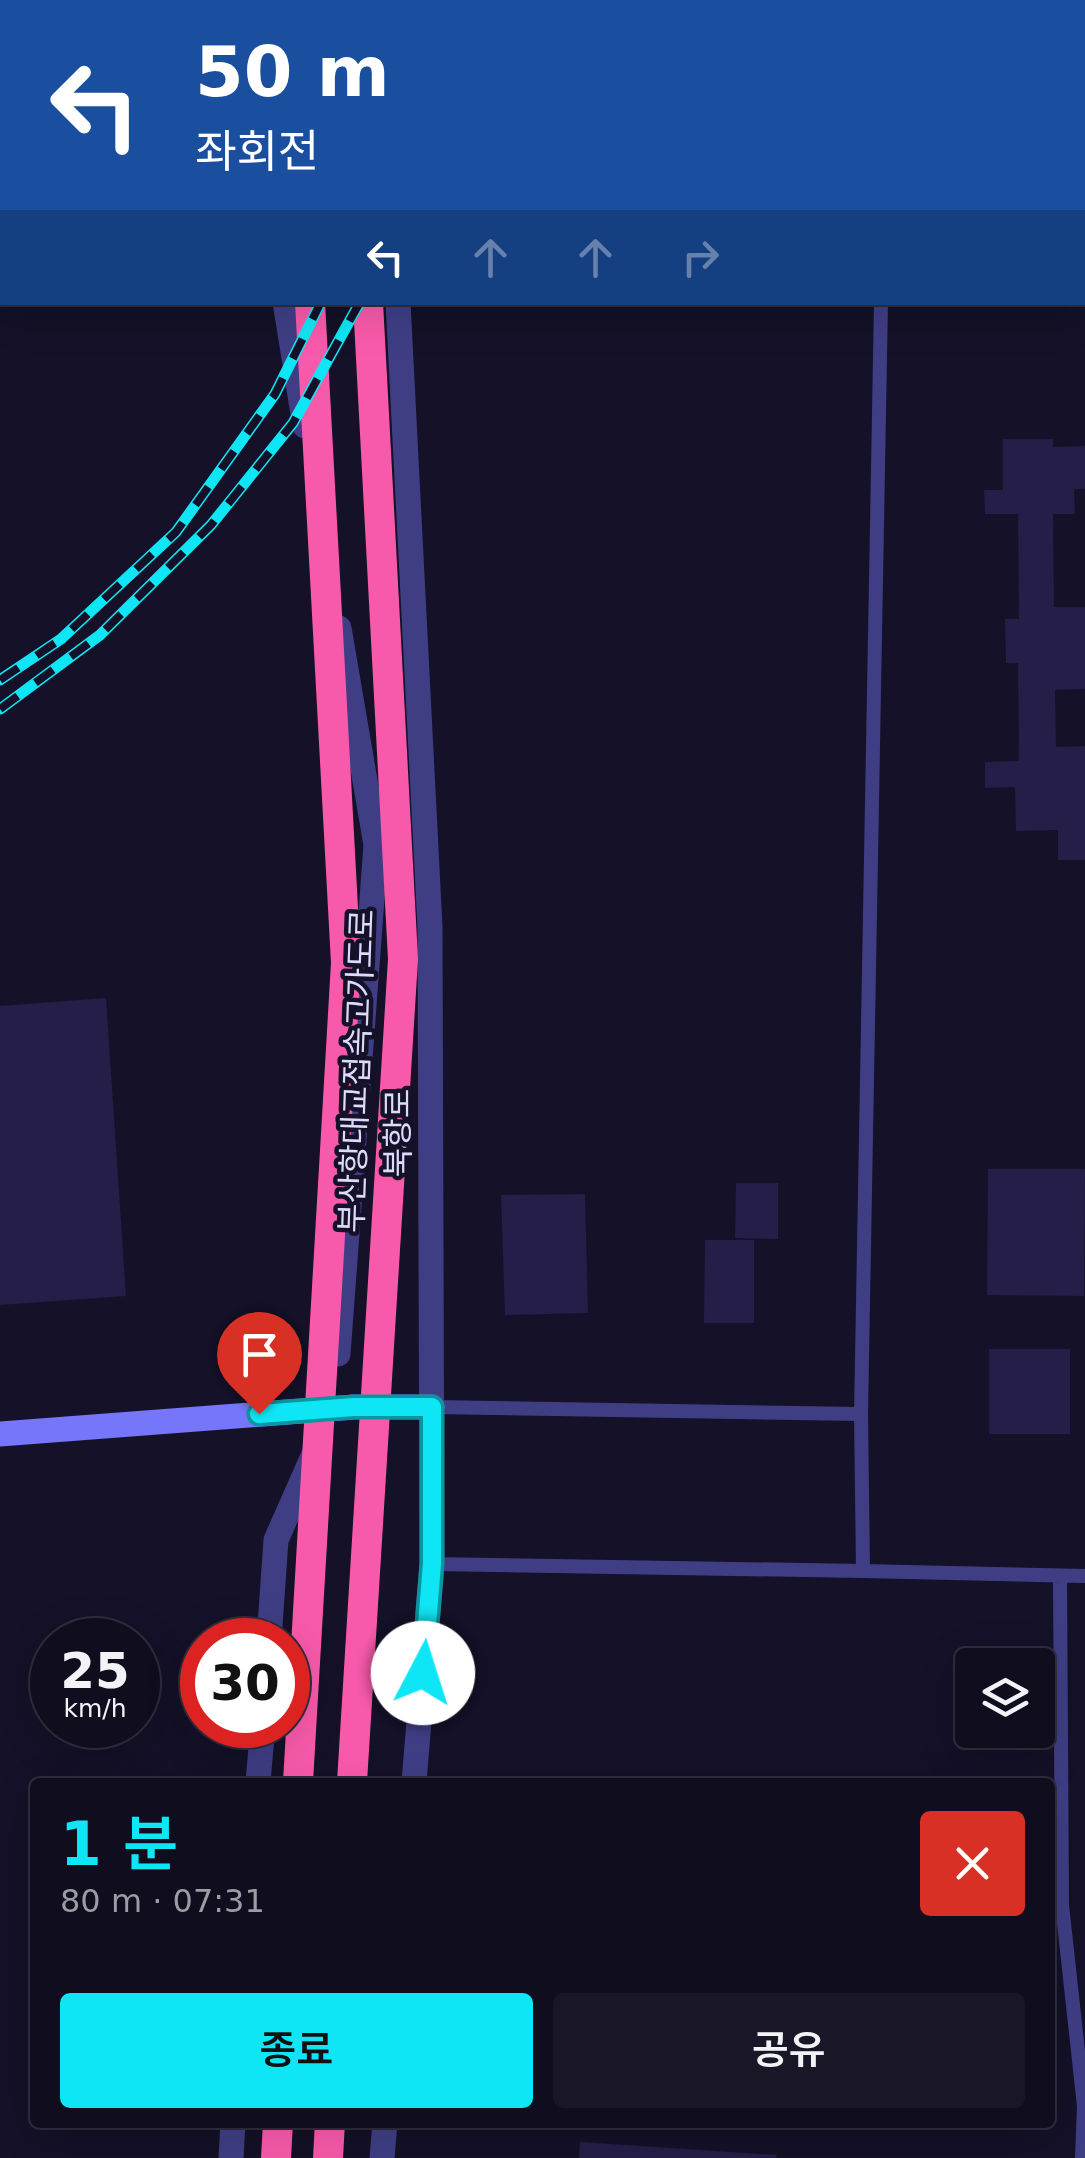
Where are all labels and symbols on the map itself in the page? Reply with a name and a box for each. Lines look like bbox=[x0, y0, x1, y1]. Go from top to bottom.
street label: 부산항대교접속고가도로 bbox=[332, 909, 382, 1233]
street label: 북항로 bbox=[379, 1089, 417, 1177]
pin bbox=[217, 1312, 302, 1415]
speed limit sign: 30 bbox=[180, 1618, 310, 1748]
position arrow bbox=[371, 1621, 475, 1725]

